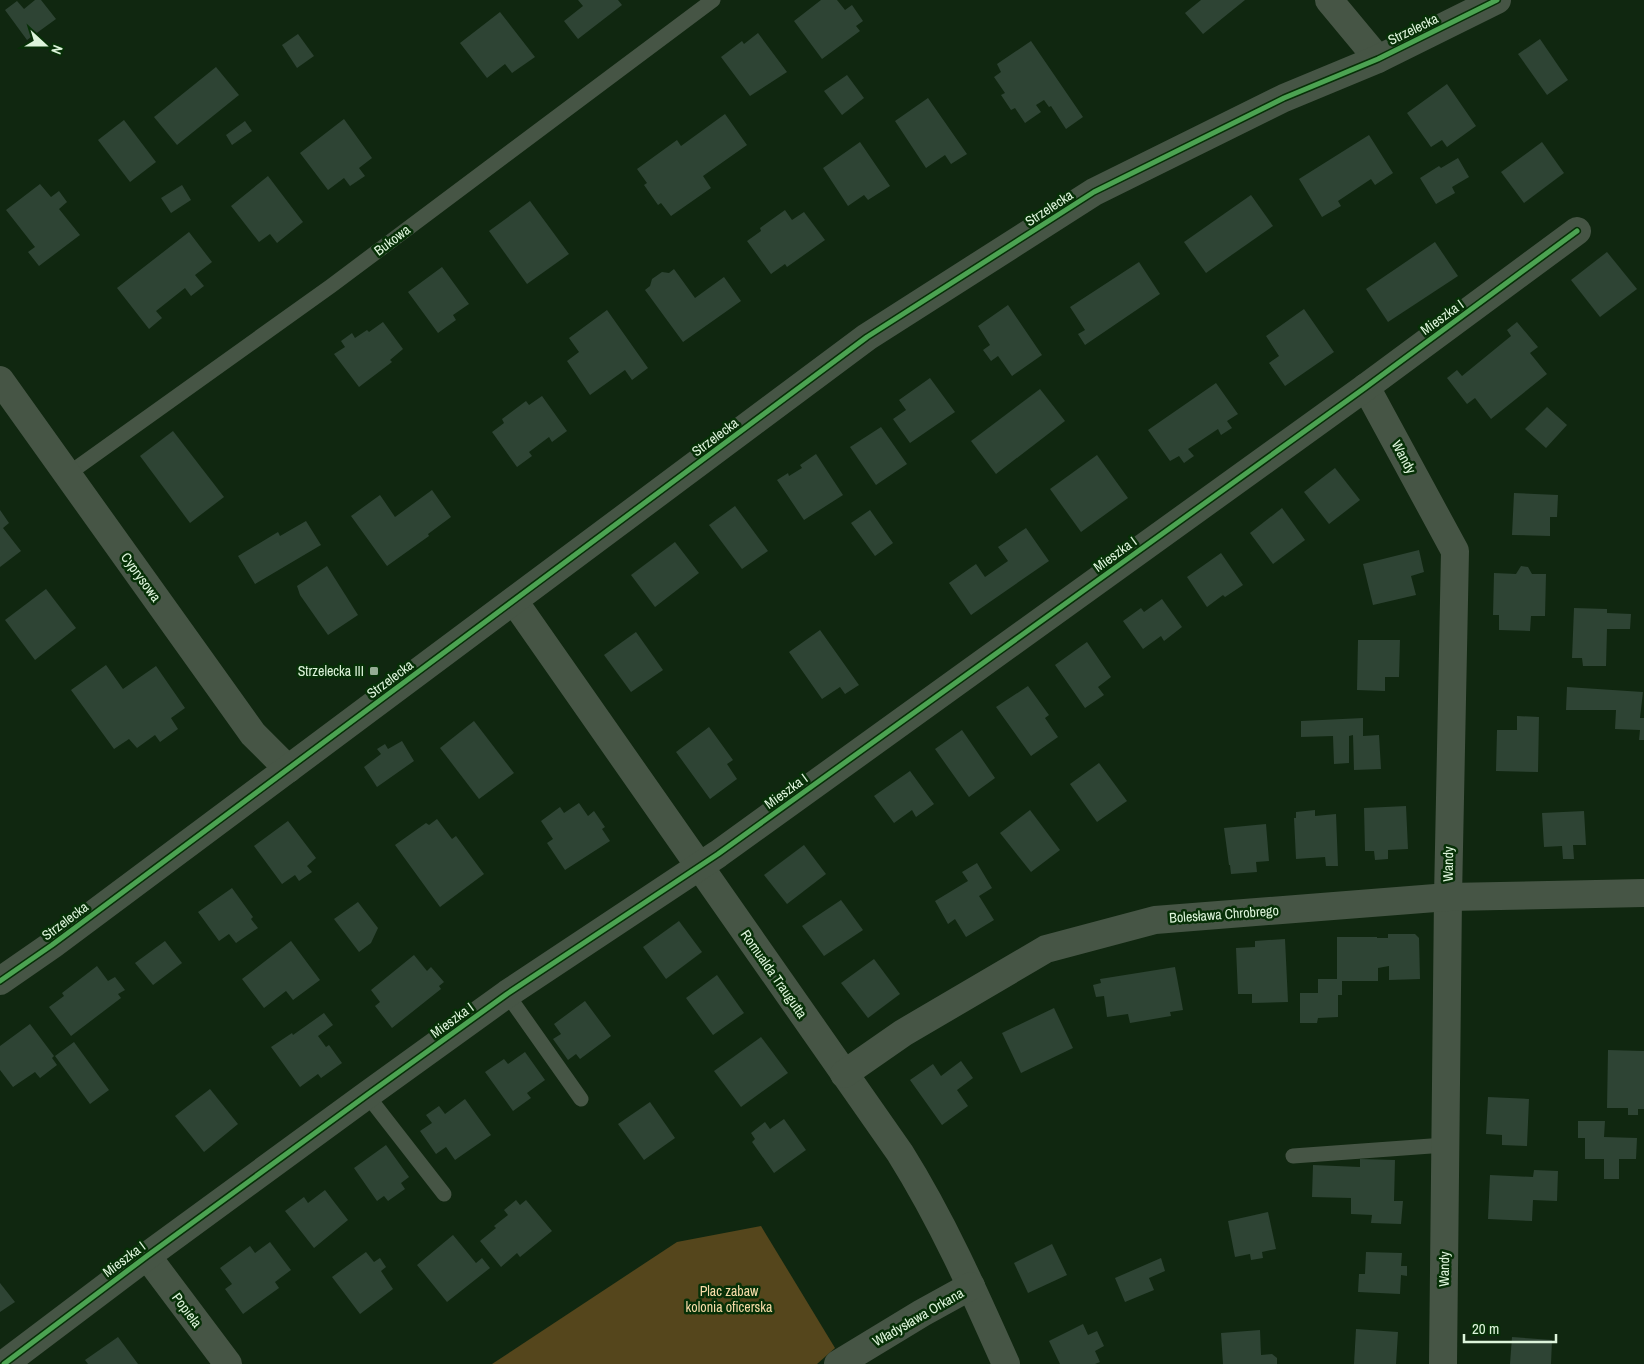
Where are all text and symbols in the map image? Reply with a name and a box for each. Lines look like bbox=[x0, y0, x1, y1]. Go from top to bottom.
street label: Strzelecka bbox=[1385, 9, 1442, 49]
north arrow bbox=[20, 20, 70, 70]
text: N bbox=[47, 43, 67, 57]
street label: Strzelecka bbox=[1022, 186, 1077, 230]
street label: Bukowa bbox=[370, 220, 414, 259]
street label: Mieszka I bbox=[1417, 295, 1467, 339]
street label: Strzelecka bbox=[688, 413, 742, 460]
street label: Wandy bbox=[1388, 437, 1420, 477]
street label: Mieszka I bbox=[1090, 532, 1140, 576]
street label: Cyprysowa bbox=[117, 549, 165, 606]
street label: Strzelecka bbox=[363, 655, 417, 702]
place label: Strzelecka III bbox=[298, 662, 364, 680]
marker: Strzelecka III bbox=[368, 665, 380, 677]
street label: Mieszka I bbox=[761, 769, 811, 813]
street label: Wandy bbox=[1439, 846, 1457, 882]
street label: Strzelecka bbox=[38, 897, 92, 944]
street label: Bolesława Chrobrego bbox=[1169, 901, 1279, 927]
street label: Romualda Traugutta bbox=[737, 926, 812, 1022]
street label: Mieszka I bbox=[427, 998, 477, 1042]
street label: Mieszka I bbox=[99, 1237, 149, 1281]
street label: Wandy bbox=[1435, 1251, 1453, 1287]
park label: Plac zabaw kolonia oficerska bbox=[686, 1282, 773, 1316]
street label: Władysława Orkana bbox=[869, 1283, 967, 1350]
street label: Popiela bbox=[168, 1289, 206, 1331]
scale bar bbox=[1464, 1312, 1556, 1344]
text: 20 m bbox=[1472, 1318, 1499, 1339]

